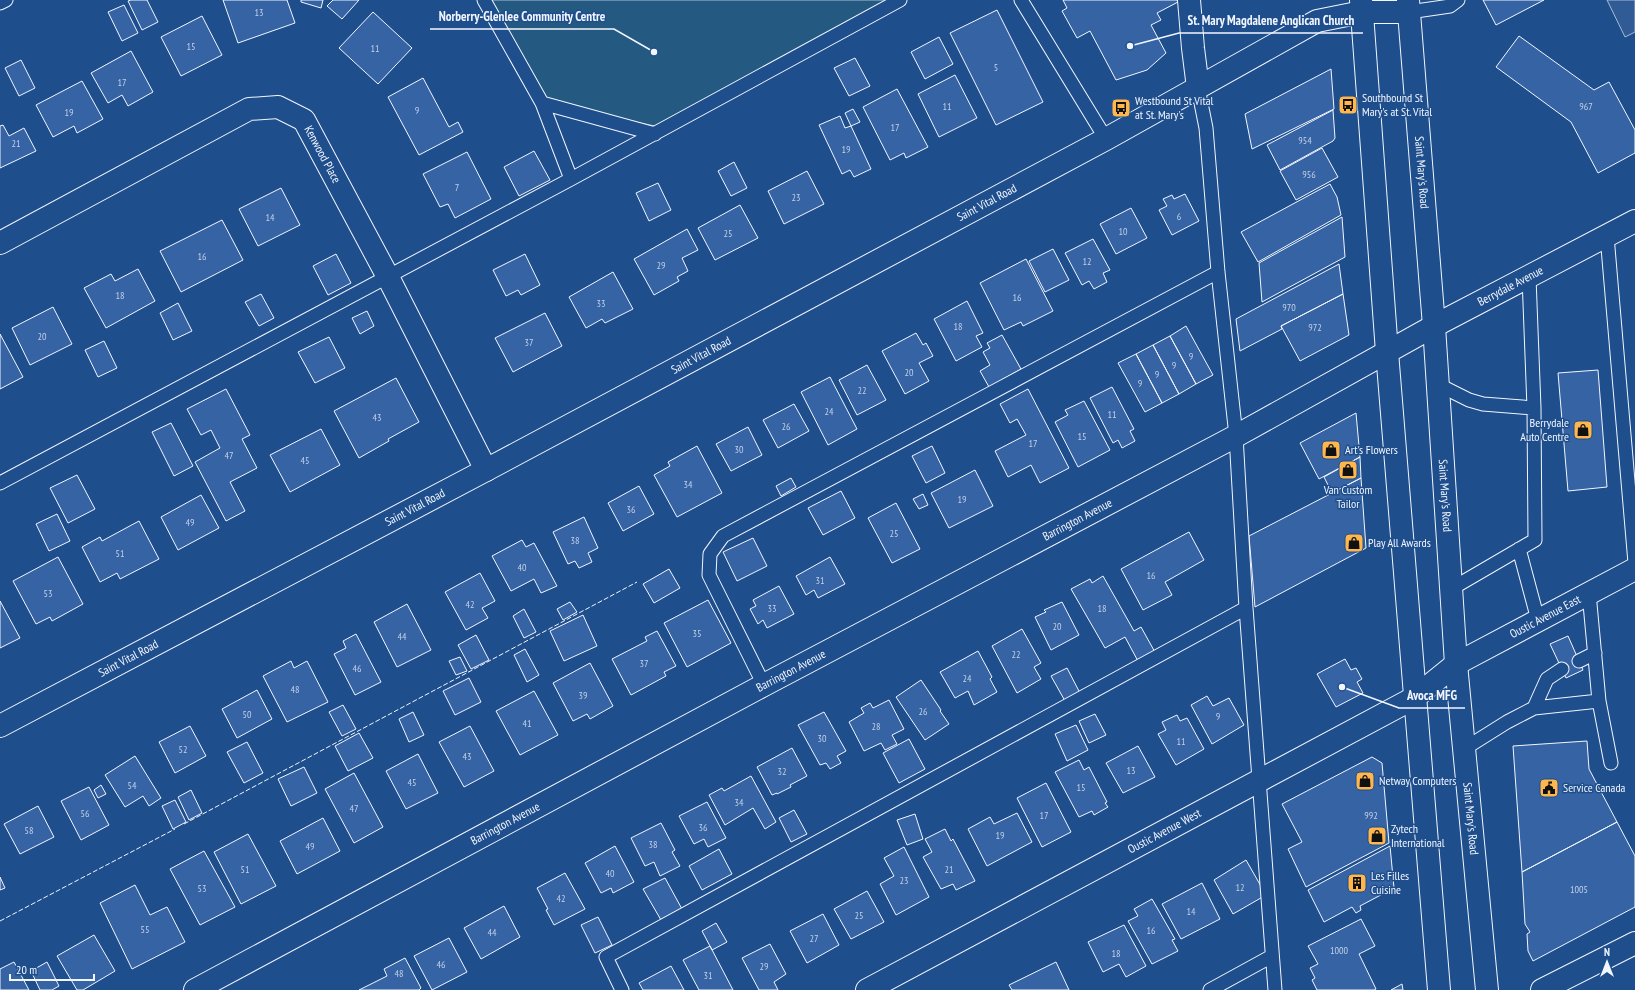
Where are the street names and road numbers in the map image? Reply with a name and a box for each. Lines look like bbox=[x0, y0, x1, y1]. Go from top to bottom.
street label: Kenwood Place bbox=[301, 123, 344, 186]
street label: Saint Mary's Road bbox=[1412, 136, 1433, 209]
street label: Saint Vital Road bbox=[954, 180, 1019, 224]
street label: Berrydale Avenue bbox=[1475, 262, 1546, 309]
street label: Saint Vital Road bbox=[668, 333, 733, 377]
street label: Saint Mary's Road bbox=[1436, 459, 1455, 532]
street label: Saint Vital Road bbox=[382, 485, 447, 529]
street label: Barrington Avenue bbox=[1040, 495, 1115, 544]
street label: Oustic Avenue East bbox=[1507, 591, 1584, 641]
street label: Saint Vital Road bbox=[96, 636, 161, 680]
street label: Barrington Avenue bbox=[753, 646, 828, 695]
street label: Saint Mary's Road bbox=[1460, 782, 1482, 855]
street label: Barrington Avenue bbox=[468, 799, 542, 848]
street label: Oustic Avenue West bbox=[1125, 805, 1204, 857]

